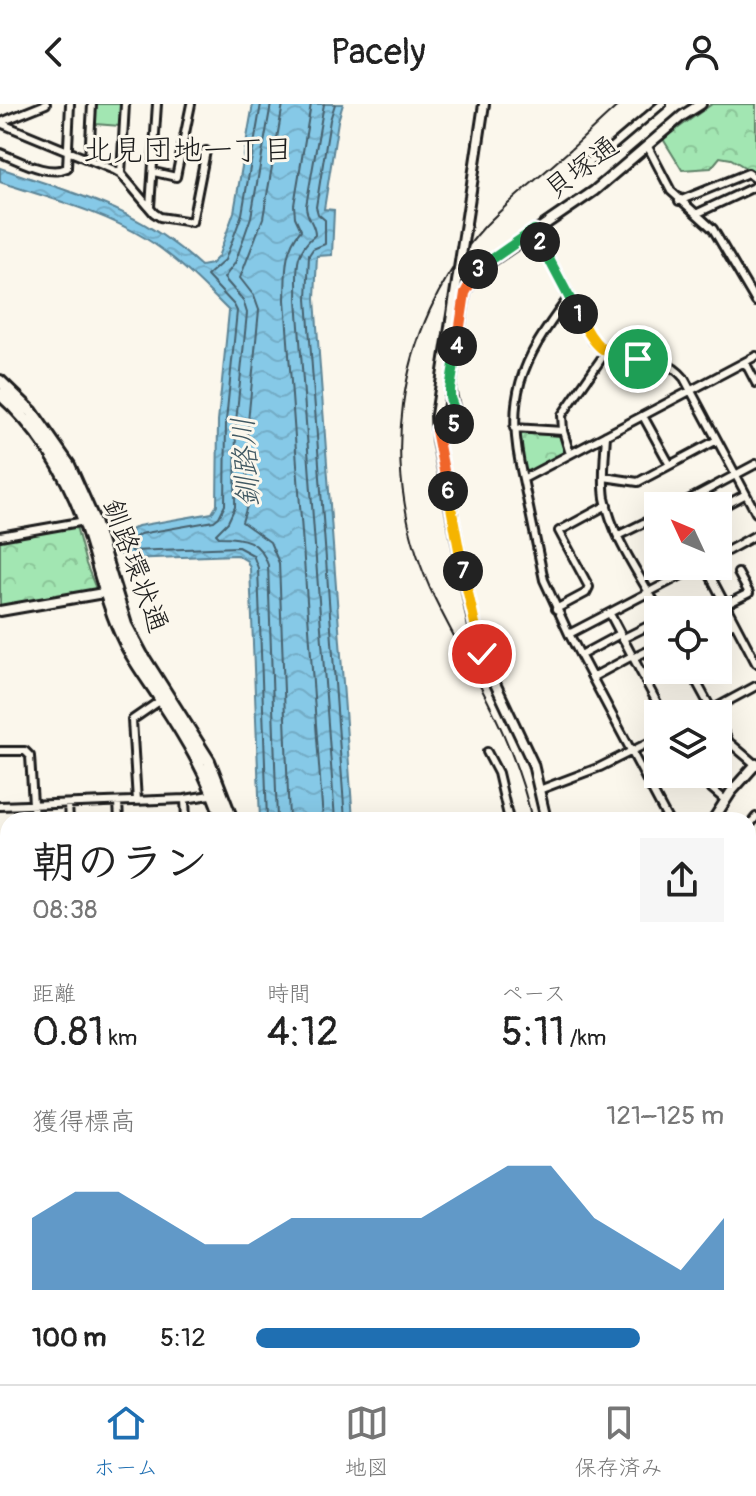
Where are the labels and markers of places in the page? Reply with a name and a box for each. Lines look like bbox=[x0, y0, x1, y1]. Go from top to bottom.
pin: 2 bbox=[520, 222, 560, 262]
pin: 3 bbox=[458, 249, 498, 289]
pin: 1 bbox=[558, 294, 598, 334]
pin bbox=[604, 325, 672, 393]
pin: 4 bbox=[437, 326, 477, 366]
pin: 5 bbox=[434, 404, 474, 444]
pin: 6 bbox=[428, 471, 468, 511]
pin: 7 bbox=[443, 551, 483, 591]
pin bbox=[448, 620, 516, 688]

